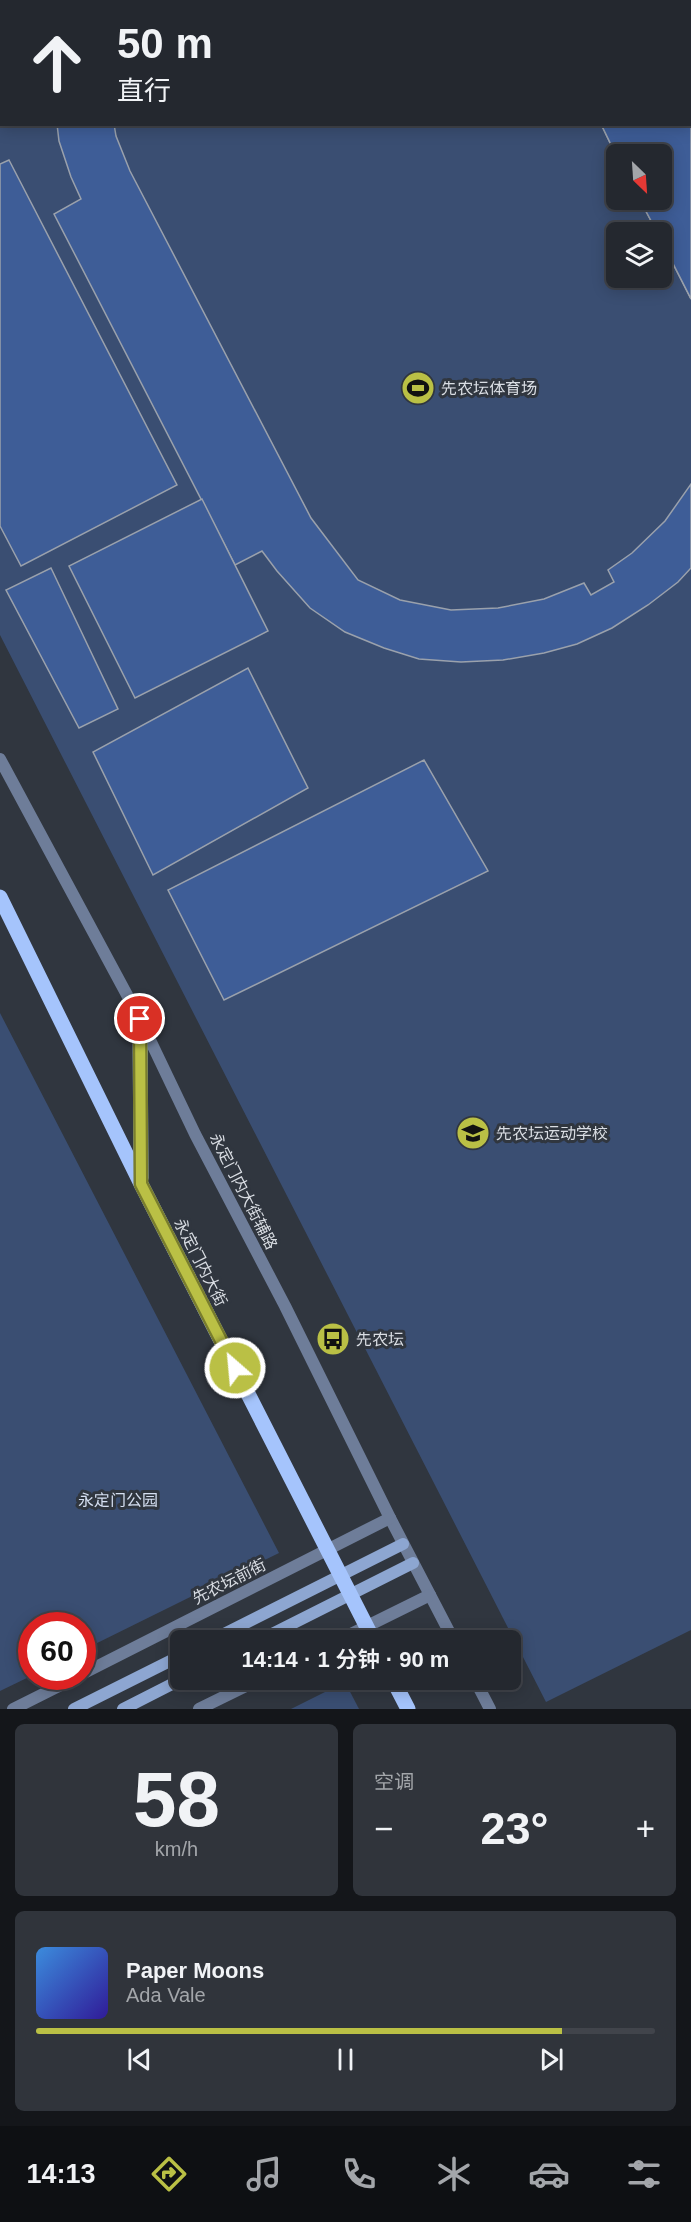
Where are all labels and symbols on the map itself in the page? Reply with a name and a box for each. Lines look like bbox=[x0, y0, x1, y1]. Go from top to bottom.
north arrow bbox=[606, 144, 672, 210]
sports icon: 先农坛体育场 bbox=[400, 370, 436, 406]
place label: 先农坛体育场 bbox=[441, 380, 537, 397]
pin bbox=[114, 993, 165, 1044]
school or university icon: 先农坛运动学校 bbox=[455, 1115, 491, 1151]
place label: 先农坛运动学校 bbox=[496, 1125, 608, 1142]
street label: 永定门内大街辅路 bbox=[207, 1130, 280, 1252]
street label: 永定门内大街 bbox=[171, 1216, 230, 1309]
bus stop icon: 先农坛 bbox=[315, 1321, 351, 1357]
place label: 先农坛 bbox=[356, 1331, 404, 1348]
position arrow bbox=[203, 1336, 267, 1400]
park label: 永定门公园 bbox=[78, 1492, 158, 1509]
street label: 先农坛前街 bbox=[190, 1556, 269, 1607]
speed limit sign: 60 bbox=[18, 1612, 96, 1690]

